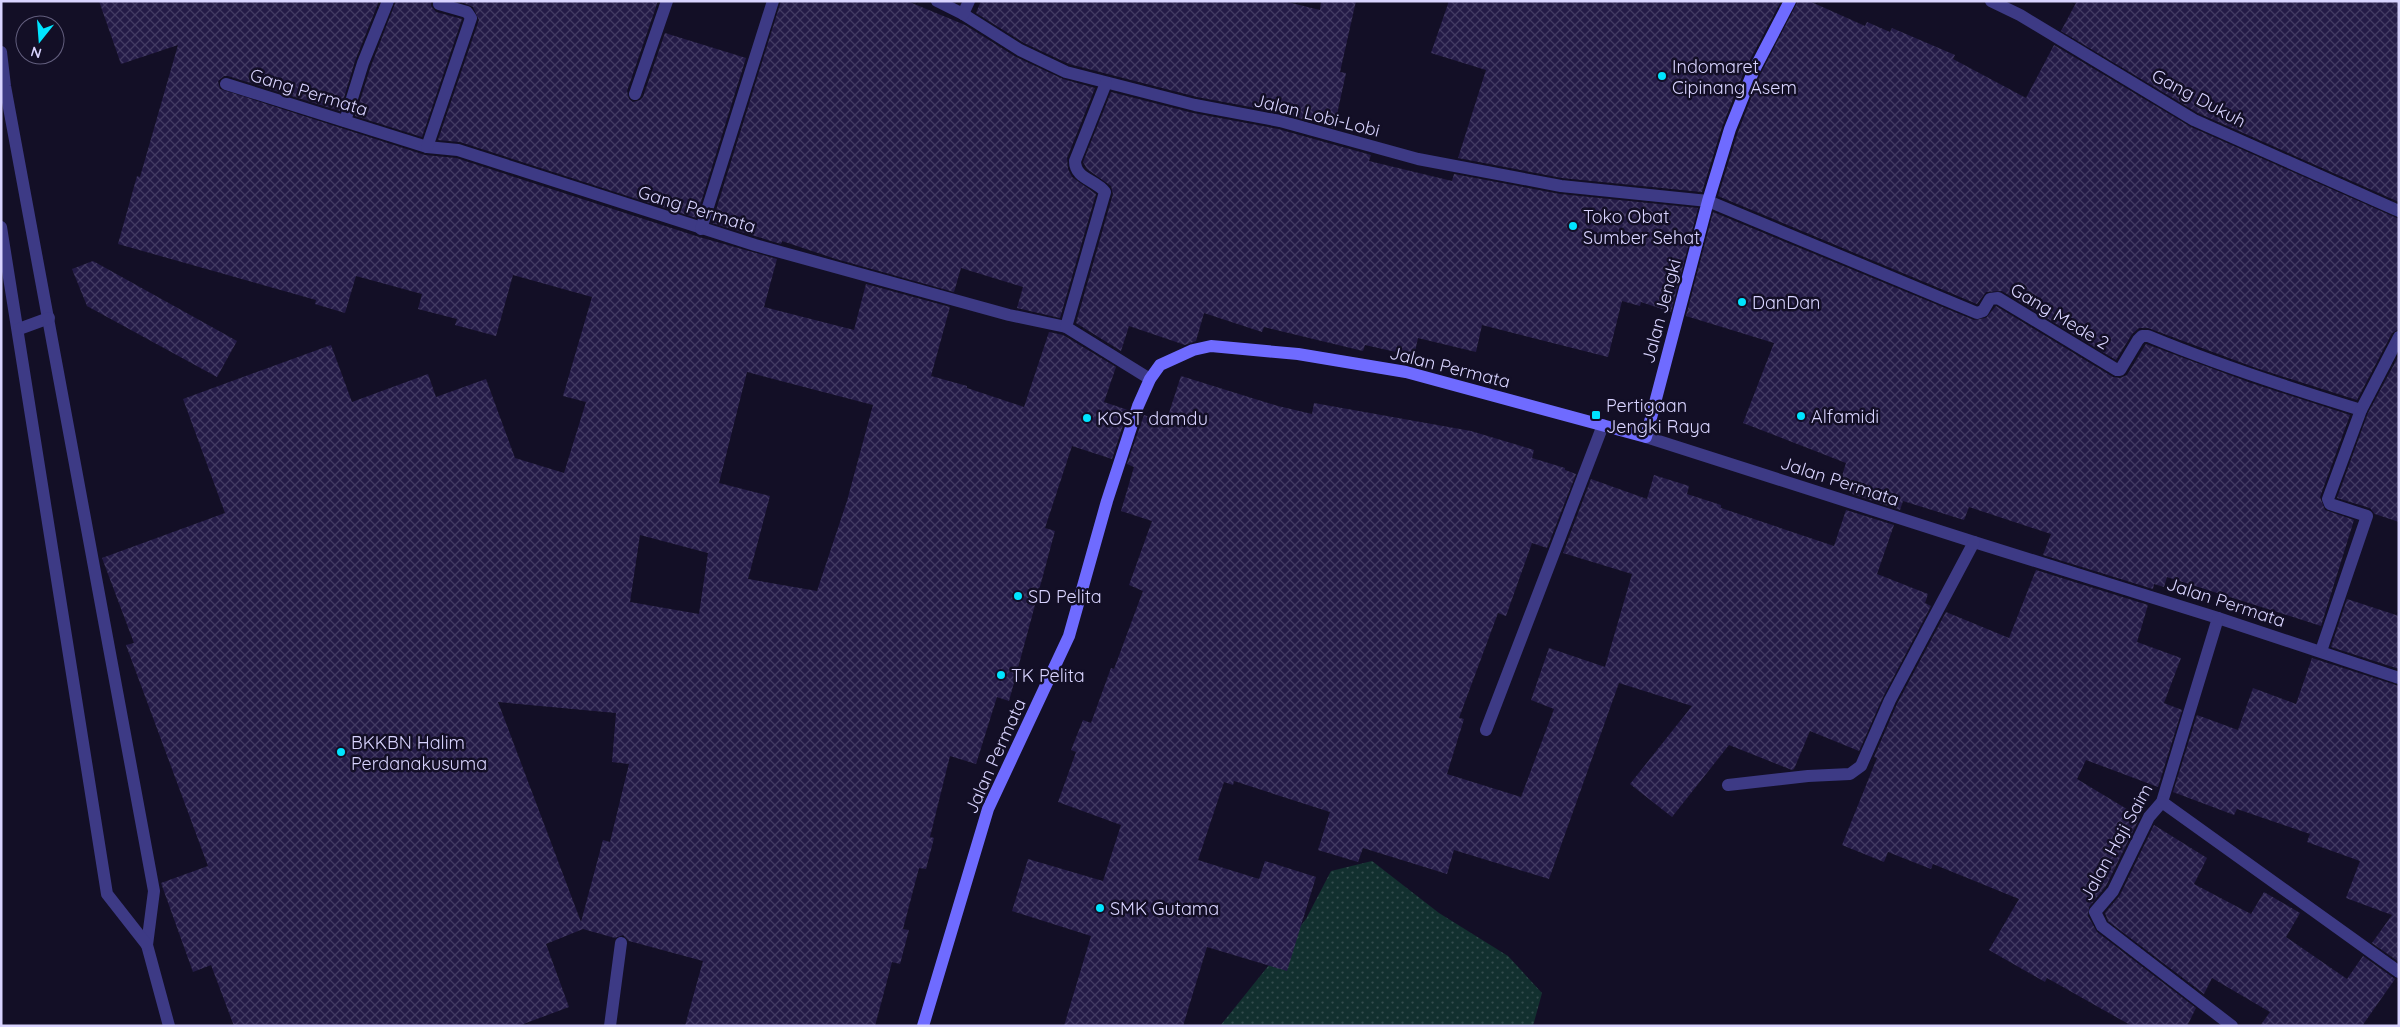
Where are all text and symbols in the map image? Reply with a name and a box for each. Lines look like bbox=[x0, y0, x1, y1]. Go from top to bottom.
north arrow bbox=[15, 15, 65, 65]
text: N bbox=[29, 42, 44, 63]
place label: Indomaret Cipinang Asem bbox=[1672, 55, 1797, 99]
street label: Gang Permata bbox=[247, 63, 371, 121]
street label: Gang Dukuh bbox=[2148, 64, 2250, 132]
marker: Indomaret Cipinang Asem bbox=[1656, 70, 1668, 82]
street label: Jalan Lobi-Lobi bbox=[1252, 88, 1382, 142]
street label: Gang Permata bbox=[635, 180, 759, 238]
place label: Toko Obat Sumber Sehat bbox=[1583, 205, 1700, 249]
marker: Toko Obat Sumber Sehat bbox=[1567, 220, 1579, 232]
street label: Jalan Jengki bbox=[1636, 256, 1686, 366]
street label: Gang Mede 2 bbox=[2006, 277, 2114, 355]
place label: DanDan bbox=[1752, 291, 1821, 314]
marker: DanDan bbox=[1736, 296, 1748, 308]
street label: Jalan Permata bbox=[1387, 341, 1513, 393]
place label: Pertigaan Jengki Raya bbox=[1606, 394, 1711, 438]
place label: Alfamidi bbox=[1811, 405, 1879, 428]
place label: KOST damdu bbox=[1097, 407, 1208, 430]
marker: Pertigaan Jengki Raya bbox=[1590, 409, 1602, 421]
marker: Alfamidi bbox=[1795, 410, 1807, 422]
marker: KOST damdu bbox=[1081, 412, 1093, 424]
street label: Jalan Permata bbox=[1778, 451, 1902, 511]
street label: Jalan Permata bbox=[2164, 572, 2288, 632]
place label: SD Pelita bbox=[1028, 585, 1102, 608]
marker: SD Pelita bbox=[1012, 590, 1024, 602]
place label: TK Pelita bbox=[1011, 664, 1085, 687]
marker: TK Pelita bbox=[995, 669, 1007, 681]
street label: Jalan Permata bbox=[959, 695, 1031, 817]
place label: BKKBN Halim Perdanakusuma bbox=[351, 731, 487, 775]
marker: BKKBN Halim Perdanakusuma bbox=[335, 746, 347, 758]
street label: Jalan Haji Saim bbox=[2074, 779, 2158, 905]
place label: SMK Gutama bbox=[1110, 897, 1219, 920]
marker: SMK Gutama bbox=[1094, 902, 1106, 914]

